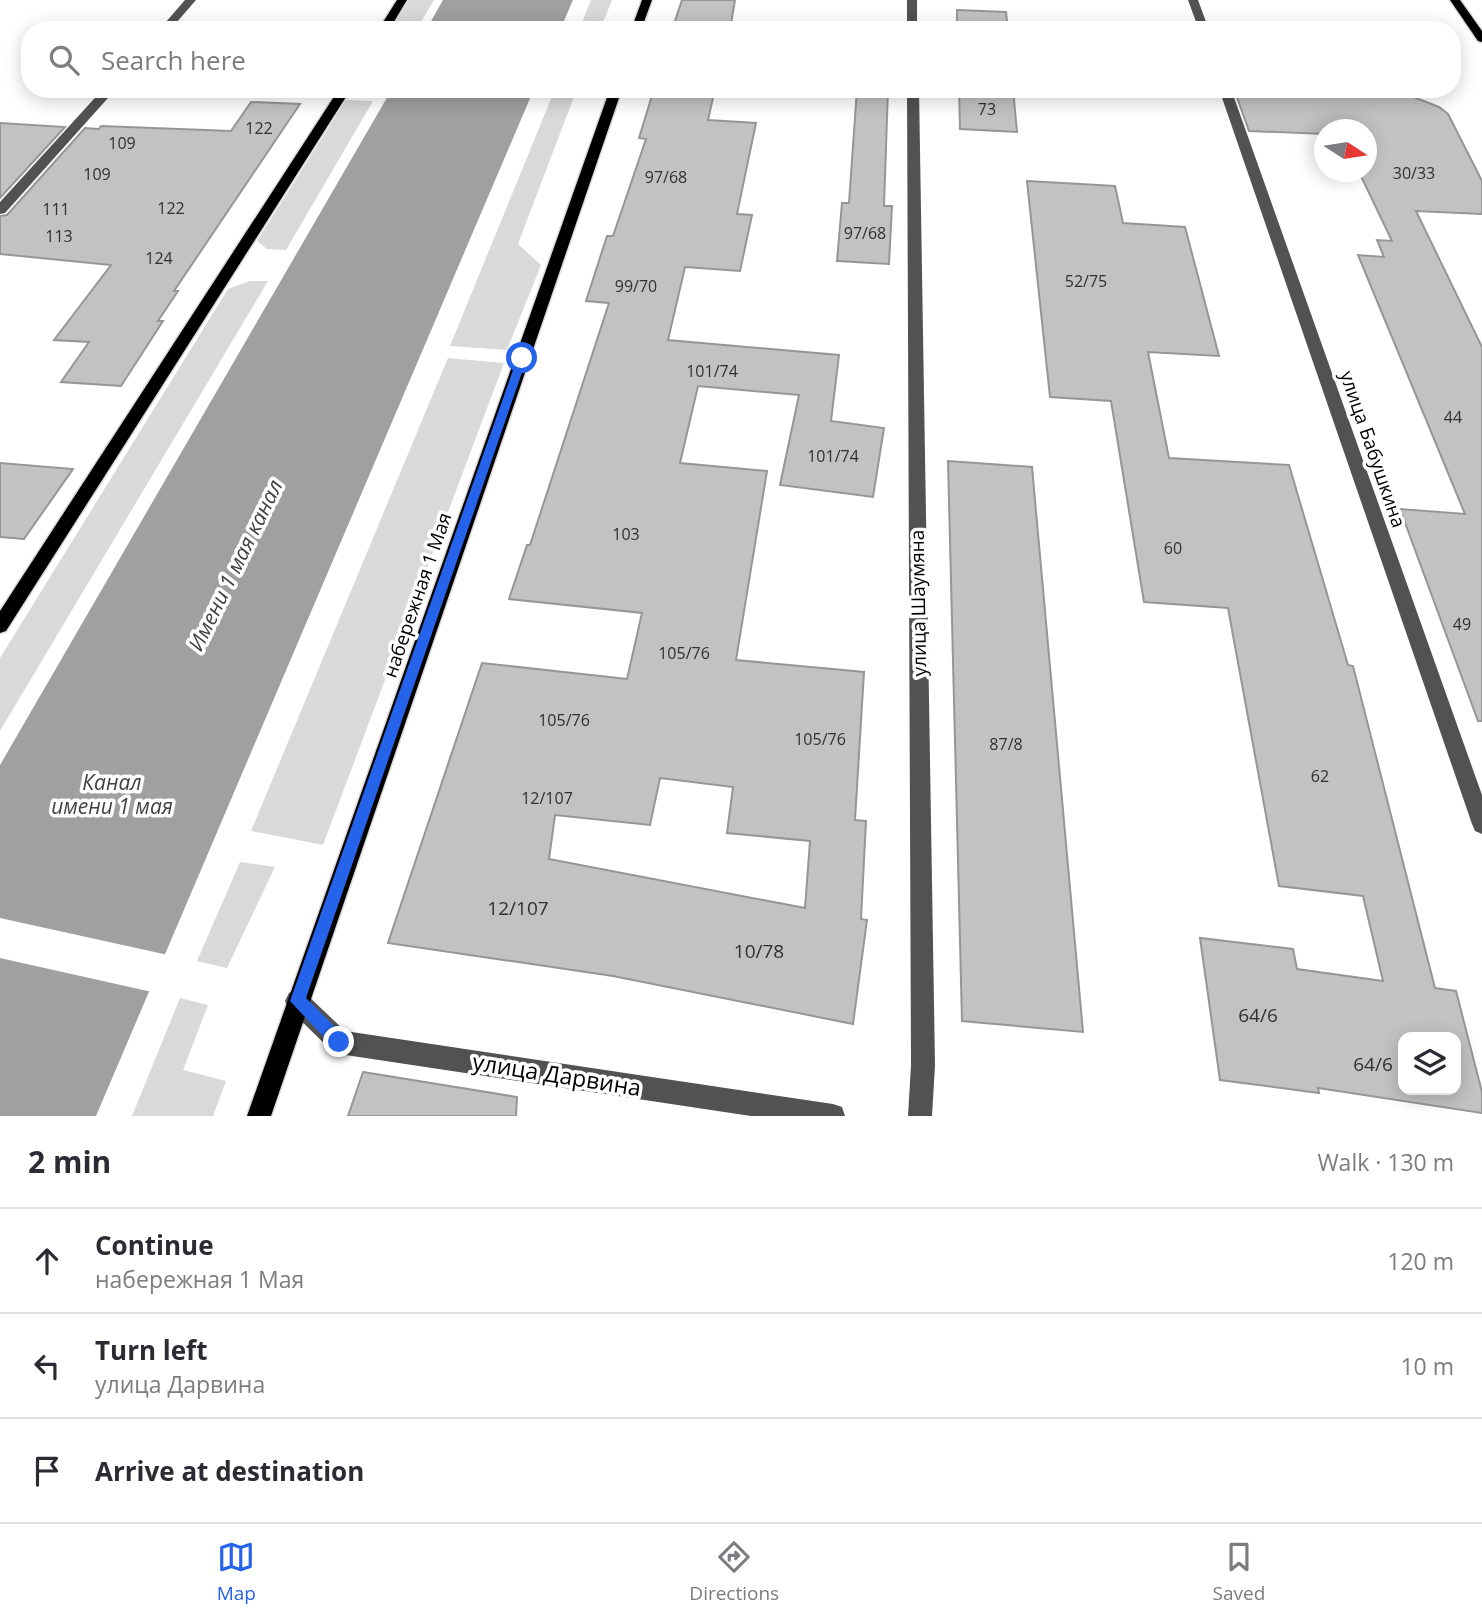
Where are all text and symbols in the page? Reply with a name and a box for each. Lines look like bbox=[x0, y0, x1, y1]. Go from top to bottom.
search box bbox=[21, 21, 1461, 98]
icon: search bbox=[45, 41, 83, 79]
text: Search here bbox=[101, 42, 246, 78]
house number: 73 bbox=[978, 98, 996, 120]
house number: 122 bbox=[245, 117, 273, 139]
north arrow bbox=[1314, 119, 1377, 182]
house number: 109 bbox=[108, 132, 136, 154]
house number: 30/33 bbox=[1393, 162, 1435, 184]
house number: 109 bbox=[83, 163, 111, 185]
house number: 97/68 bbox=[645, 166, 687, 188]
house number: 122 bbox=[157, 197, 185, 219]
house number: 111 bbox=[42, 198, 70, 220]
house number: 97/68 bbox=[844, 222, 886, 244]
house number: 113 bbox=[45, 225, 73, 247]
house number: 124 bbox=[145, 247, 173, 269]
house number: 52/75 bbox=[1065, 270, 1107, 292]
house number: 99/70 bbox=[615, 275, 657, 297]
route start bbox=[506, 342, 537, 373]
house number: 101/74 bbox=[686, 360, 738, 382]
street label: улица Бабушкина bbox=[1334, 367, 1412, 531]
house number: 44 bbox=[1444, 406, 1462, 428]
house number: 101/74 bbox=[807, 445, 859, 467]
water label: Имени 1 мая канал bbox=[181, 475, 289, 655]
street label: набережная 1 Мая bbox=[377, 509, 457, 681]
house number: 103 bbox=[612, 523, 640, 545]
street label: улица Шаумяна bbox=[904, 529, 932, 677]
house number: 60 bbox=[1164, 537, 1182, 559]
house number: 49 bbox=[1453, 613, 1471, 635]
house number: 105/76 bbox=[658, 642, 710, 664]
house number: 105/76 bbox=[538, 709, 590, 731]
house number: 105/76 bbox=[794, 728, 846, 750]
house number: 87/8 bbox=[989, 733, 1023, 755]
house number: 62 bbox=[1311, 765, 1329, 787]
water label: Канал имени 1 мая bbox=[51, 768, 173, 820]
house number: 12/107 bbox=[521, 787, 573, 809]
house number: 12/107 bbox=[487, 895, 549, 921]
house number: 10/78 bbox=[734, 938, 784, 964]
house number: 64/6 bbox=[1238, 1002, 1278, 1028]
route end bbox=[323, 1026, 354, 1057]
map controls bbox=[1398, 1032, 1461, 1095]
button: layers bbox=[1398, 1032, 1461, 1095]
street label: улица Дарвина bbox=[470, 1045, 644, 1103]
house number: 64/6 bbox=[1353, 1051, 1393, 1077]
text: 2 min bbox=[28, 1141, 111, 1182]
text: Walk · 130 m bbox=[1317, 1146, 1454, 1178]
text: Continue bbox=[95, 1227, 214, 1263]
icon: ahead bbox=[28, 1242, 66, 1280]
text: 120 m bbox=[1387, 1245, 1454, 1277]
text: набережная 1 Мая bbox=[95, 1263, 304, 1295]
text: Turn left bbox=[95, 1332, 207, 1368]
icon: left bbox=[28, 1347, 66, 1385]
text: 10 m bbox=[1400, 1350, 1454, 1382]
text: улица Дарвина bbox=[95, 1368, 265, 1400]
icon: arrive bbox=[28, 1452, 66, 1490]
text: Arrive at destination bbox=[95, 1453, 364, 1489]
tab: Map bbox=[217, 1538, 256, 1606]
tab: Directions bbox=[689, 1538, 779, 1606]
tab: Saved bbox=[1213, 1538, 1265, 1606]

